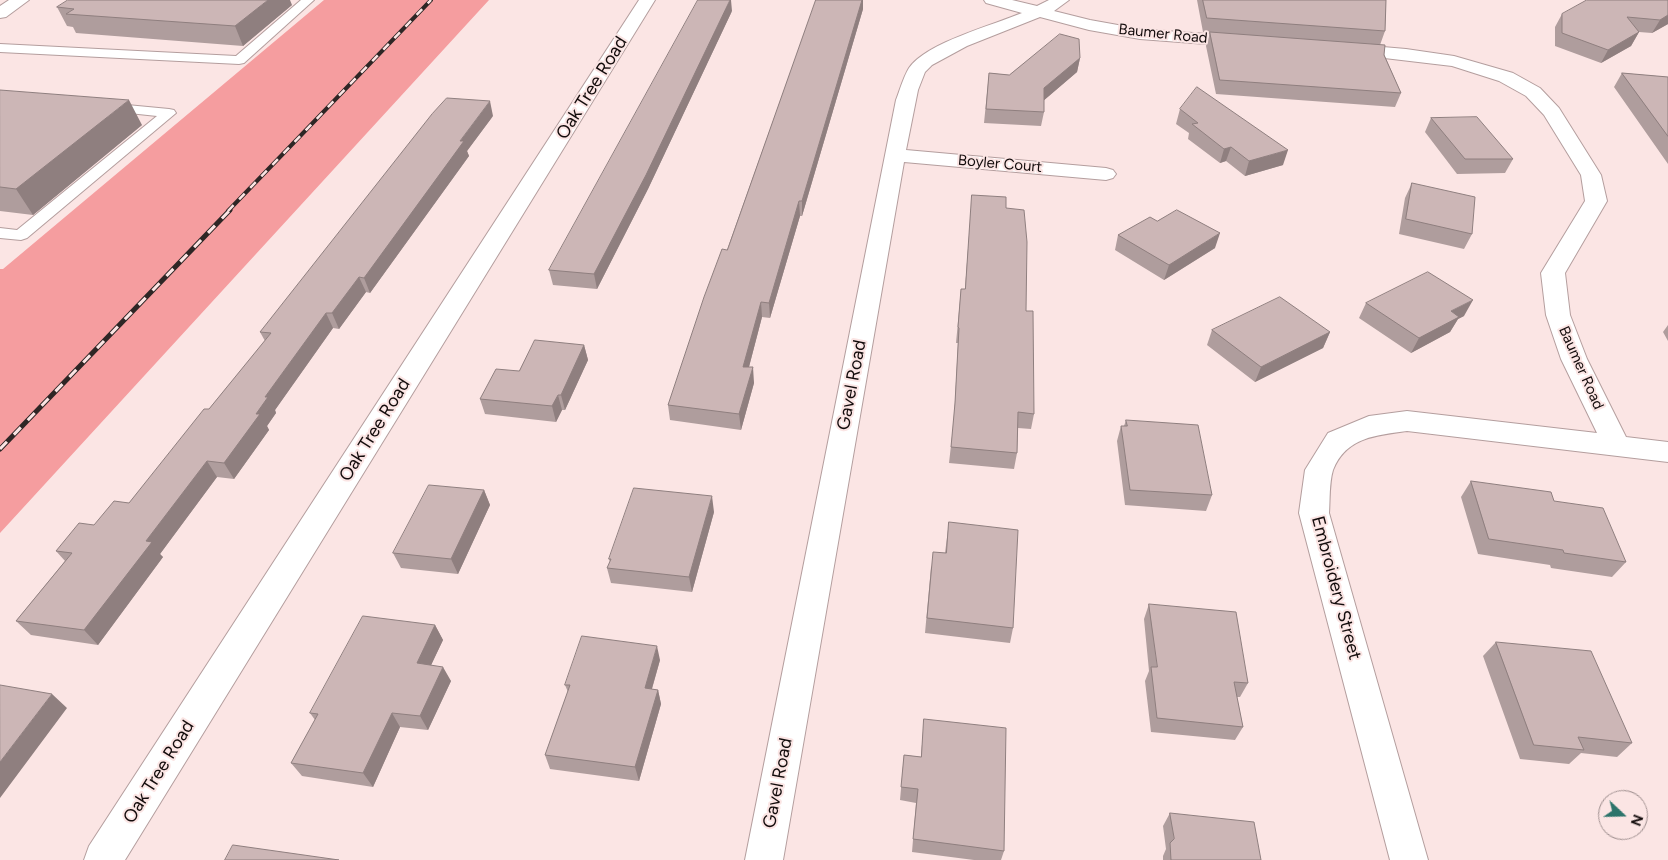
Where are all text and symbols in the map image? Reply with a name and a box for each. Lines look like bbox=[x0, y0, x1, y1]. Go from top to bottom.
street label: Baumer Road bbox=[1118, 20, 1208, 48]
street label: Oak Tree Road bbox=[552, 33, 632, 143]
street label: Boyler Court bbox=[957, 151, 1043, 177]
street label: Baumer Road bbox=[1555, 323, 1607, 413]
street label: Gavel Road bbox=[833, 338, 871, 432]
street label: Oak Tree Road bbox=[335, 375, 415, 485]
street label: Embroidery Street bbox=[1306, 514, 1366, 662]
street label: Oak Tree Road bbox=[119, 717, 199, 827]
street label: Gavel Road bbox=[759, 736, 797, 830]
north arrow bbox=[1598, 790, 1648, 840]
text: N bbox=[1627, 812, 1646, 828]

